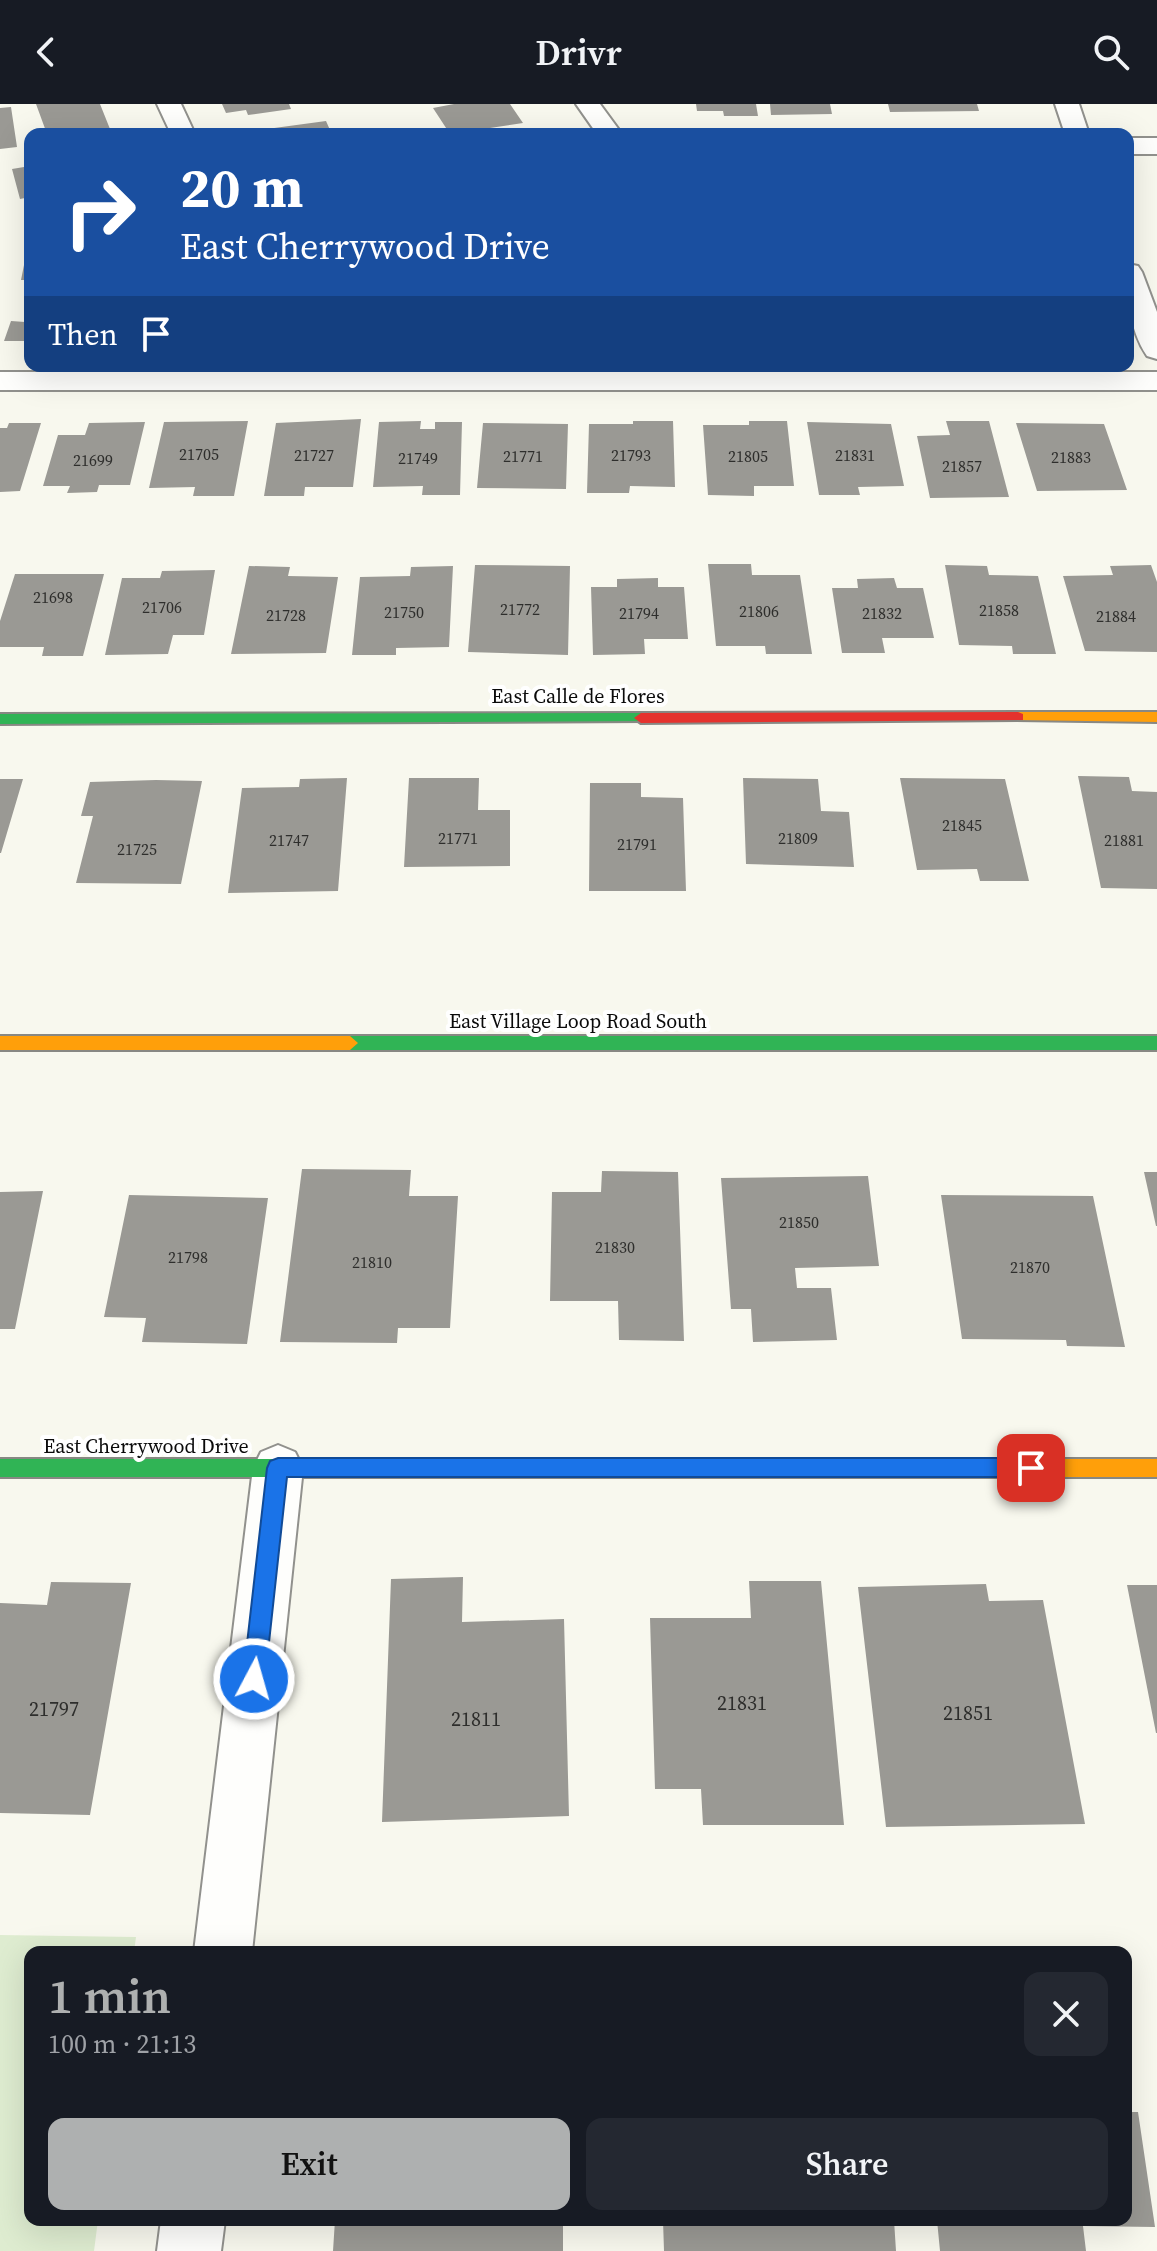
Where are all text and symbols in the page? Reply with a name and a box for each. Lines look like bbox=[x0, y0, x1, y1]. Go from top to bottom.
text: Drivr bbox=[535, 28, 622, 77]
icon: back bbox=[24, 30, 68, 74]
icon: search bbox=[1089, 30, 1133, 74]
text: 20 m bbox=[180, 149, 303, 226]
icon: right bbox=[48, 160, 152, 264]
text: East Cherrywood Drive bbox=[180, 222, 550, 271]
icon: arrive bbox=[134, 312, 178, 356]
text: Then bbox=[48, 314, 118, 355]
house number: 21705 bbox=[179, 443, 219, 465]
house number: 21727 bbox=[294, 444, 334, 466]
house number: 21793 bbox=[611, 444, 651, 466]
house number: 21831 bbox=[835, 444, 875, 466]
house number: 21771 bbox=[503, 445, 543, 467]
house number: 21805 bbox=[728, 445, 768, 467]
house number: 21883 bbox=[1051, 446, 1091, 468]
house number: 21749 bbox=[398, 447, 438, 469]
house number: 21699 bbox=[73, 449, 113, 471]
house number: 21857 bbox=[942, 455, 982, 477]
house number: 21698 bbox=[33, 586, 73, 608]
house number: 21706 bbox=[142, 596, 182, 618]
house number: 21772 bbox=[500, 598, 540, 620]
house number: 21858 bbox=[979, 599, 1019, 621]
house number: 21806 bbox=[739, 600, 779, 622]
house number: 21750 bbox=[384, 601, 424, 623]
house number: 21794 bbox=[619, 602, 659, 624]
house number: 21832 bbox=[862, 602, 902, 624]
house number: 21728 bbox=[266, 604, 306, 626]
house number: 21884 bbox=[1096, 605, 1136, 627]
street label: East Calle de Flores bbox=[491, 682, 665, 710]
house number: 21845 bbox=[942, 814, 982, 836]
house number: 21771 bbox=[438, 827, 478, 849]
house number: 21809 bbox=[778, 827, 818, 849]
house number: 21747 bbox=[269, 829, 309, 851]
house number: 21881 bbox=[1104, 829, 1144, 851]
house number: 21791 bbox=[617, 833, 657, 855]
house number: 21725 bbox=[117, 838, 157, 860]
street label: East Village Loop Road South bbox=[449, 1007, 707, 1035]
house number: 21850 bbox=[779, 1211, 819, 1233]
house number: 21830 bbox=[595, 1236, 635, 1258]
house number: 21798 bbox=[168, 1246, 208, 1268]
house number: 21810 bbox=[352, 1251, 392, 1273]
house number: 21870 bbox=[1010, 1256, 1050, 1278]
street label: East Cherrywood Drive bbox=[43, 1432, 249, 1460]
pin bbox=[997, 1434, 1065, 1502]
icon: arrive bbox=[1009, 1446, 1053, 1490]
position arrow bbox=[212, 1637, 296, 1721]
house number: 21831 bbox=[717, 1689, 767, 1717]
house number: 21797 bbox=[29, 1695, 79, 1723]
house number: 21851 bbox=[943, 1699, 993, 1727]
house number: 21811 bbox=[451, 1705, 501, 1733]
text: 1 min bbox=[48, 1963, 171, 2029]
button: close bbox=[1024, 1972, 1108, 2056]
text: 100 m · 21:13 bbox=[48, 2026, 196, 2062]
button: Exit bbox=[48, 2118, 570, 2210]
button: Share bbox=[586, 2118, 1108, 2210]

